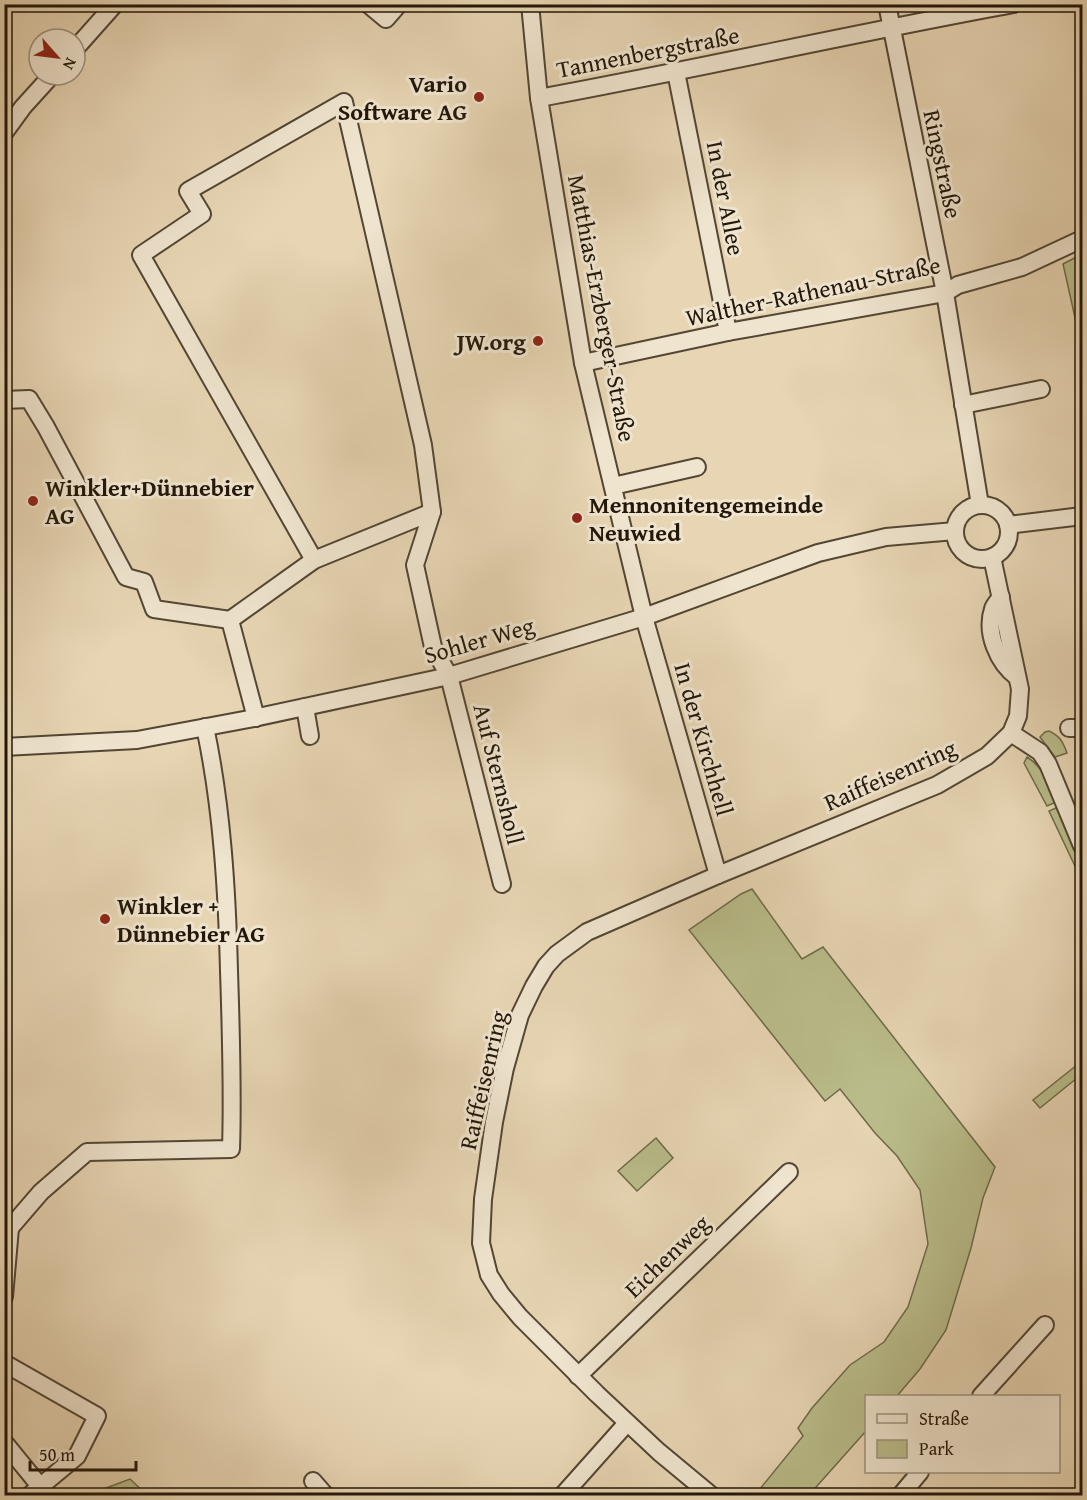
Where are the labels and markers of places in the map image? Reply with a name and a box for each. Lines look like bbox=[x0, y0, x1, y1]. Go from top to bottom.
place label: Vario Software AG bbox=[338, 66, 467, 129]
marker: Vario Software AG bbox=[472, 90, 486, 104]
place label: JW.org bbox=[452, 324, 526, 359]
marker: JW.org bbox=[531, 334, 545, 348]
place label: Winkler+Dünnebier AG bbox=[45, 470, 254, 533]
place label: Mennonitengemeinde Neuwied bbox=[589, 487, 823, 550]
marker: Winkler+Dünnebier AG bbox=[26, 494, 40, 508]
marker: Mennonitengemeinde Neuwied bbox=[570, 511, 584, 525]
place label: Winkler + Dünnebier AG bbox=[117, 888, 265, 951]
marker: Winkler + Dünnebier AG bbox=[98, 912, 112, 926]

